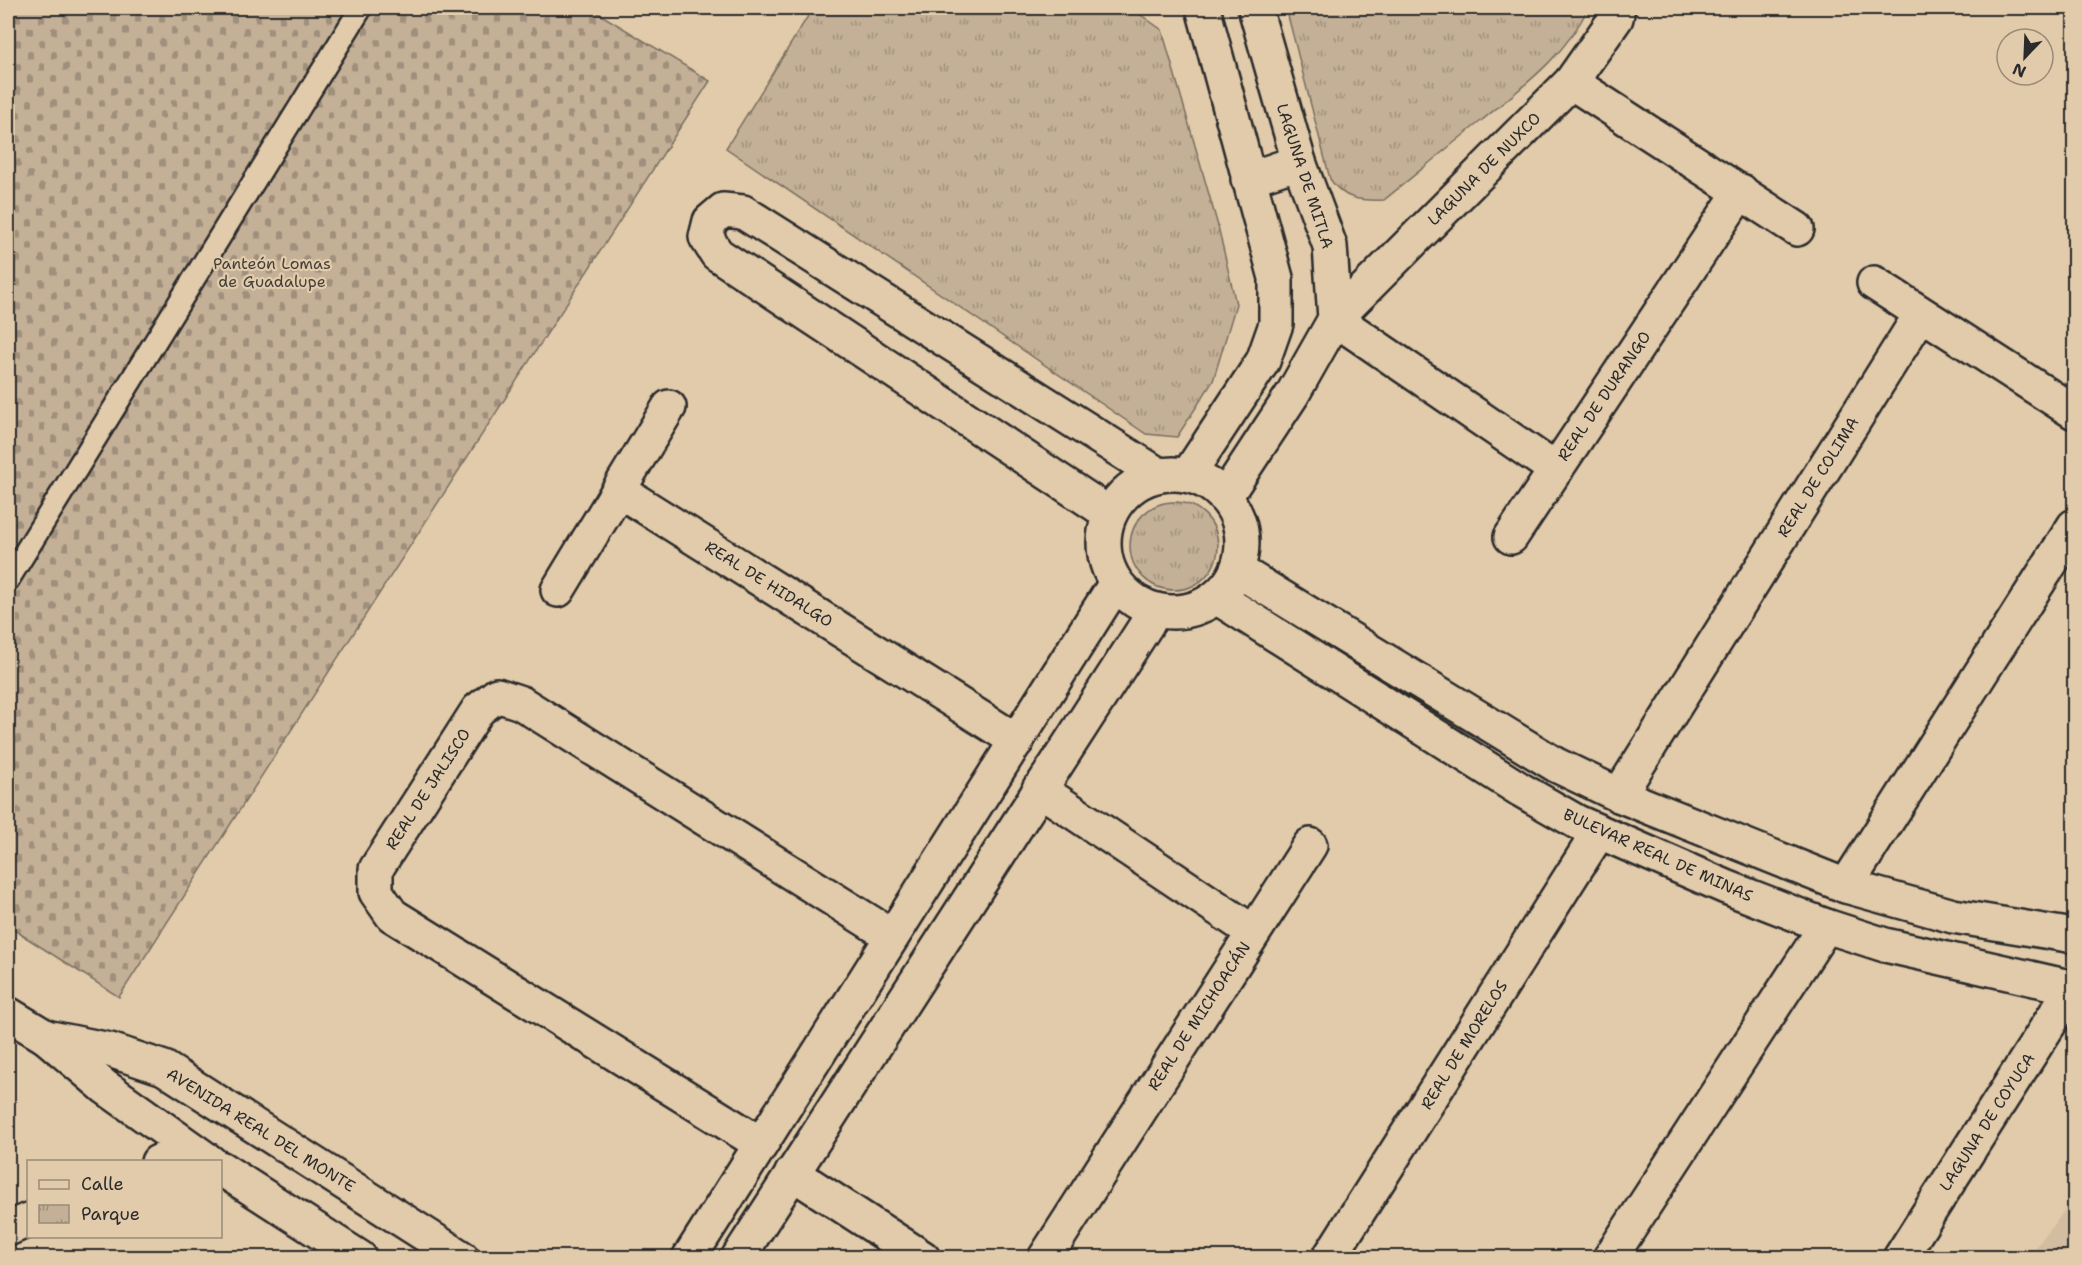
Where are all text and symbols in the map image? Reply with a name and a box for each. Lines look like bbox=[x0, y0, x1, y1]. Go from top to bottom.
north arrow bbox=[1995, 27, 2055, 87]
text: N bbox=[2009, 58, 2029, 82]
street label: LAGUNA DE MITLA bbox=[1272, 101, 1338, 251]
street label: LAGUNA DE NUXCO bbox=[1423, 108, 1545, 230]
park label: Panteón Lomas de Guadalupe bbox=[213, 253, 331, 292]
street label: REAL DE DURANGO bbox=[1553, 327, 1655, 465]
street label: REAL DE COLIMA bbox=[1773, 413, 1863, 541]
street label: REAL DE HIDALGO bbox=[701, 536, 837, 632]
street label: REAL DE JALISCO bbox=[381, 724, 475, 854]
street label: BULEVAR REAL DE MINAS bbox=[1560, 804, 1756, 906]
street label: REAL DE MICHOACÁN bbox=[1143, 937, 1255, 1095]
street label: REAL DE MORELOS bbox=[1416, 976, 1512, 1113]
street label: LAGUNA DE COYUCA bbox=[1935, 1049, 2039, 1195]
street label: AVENIDA REAL DEL MONTE bbox=[163, 1063, 359, 1197]
legend bbox=[27, 1160, 222, 1238]
text: Calle bbox=[81, 1172, 124, 1196]
text: Parque bbox=[81, 1202, 140, 1226]

